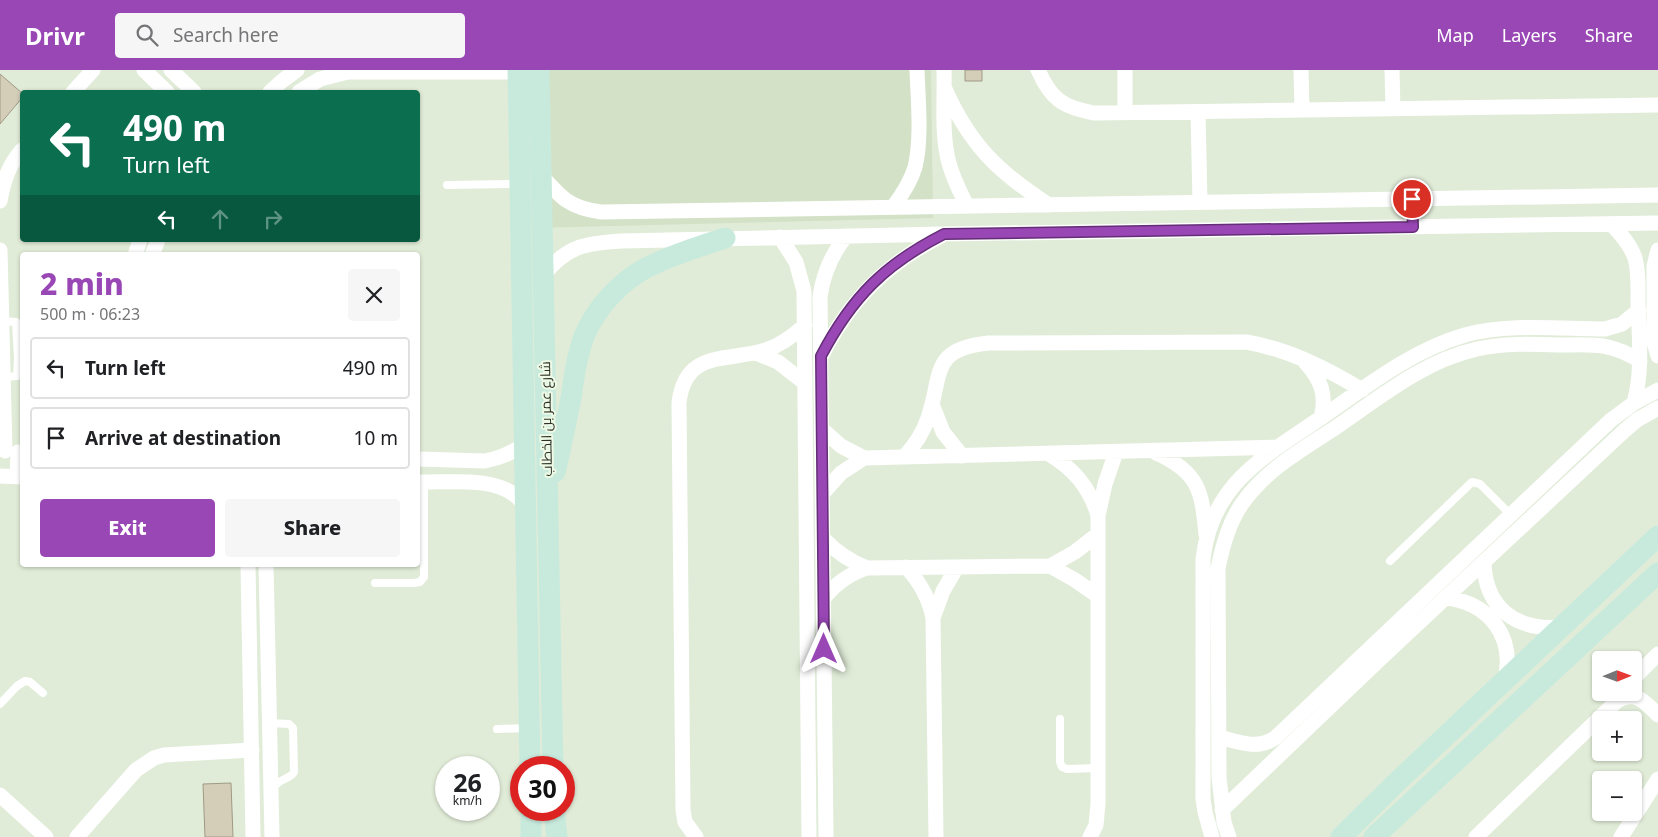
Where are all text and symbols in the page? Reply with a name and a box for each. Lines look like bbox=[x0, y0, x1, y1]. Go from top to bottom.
search box bbox=[115, 13, 465, 58]
text: Drivr bbox=[25, 19, 85, 52]
icon: search bbox=[133, 21, 161, 49]
text: Search here bbox=[173, 22, 279, 48]
text: Map bbox=[1436, 23, 1474, 47]
text: Layers bbox=[1502, 23, 1557, 47]
text: Share bbox=[1585, 23, 1633, 47]
text: 490 m bbox=[123, 104, 226, 151]
icon: left bbox=[40, 110, 105, 175]
text: Turn left bbox=[123, 149, 210, 179]
pin bbox=[1391, 178, 1433, 220]
icon: arrive bbox=[1398, 185, 1426, 213]
icon: left bbox=[153, 205, 181, 233]
icon: ahead bbox=[206, 205, 234, 233]
icon: right bbox=[259, 205, 287, 233]
text: 2 min bbox=[40, 263, 124, 304]
button: close bbox=[348, 269, 400, 321]
text: 500 m · 06:23 bbox=[40, 303, 140, 325]
icon: left bbox=[42, 354, 70, 382]
text: Turn left bbox=[85, 355, 166, 381]
text: 490 m bbox=[343, 355, 398, 381]
street label: شارع عمر بن الخطاب bbox=[535, 361, 556, 477]
icon: arrive bbox=[42, 424, 70, 452]
text: Arrive at destination bbox=[85, 425, 281, 451]
text: 10 m bbox=[354, 425, 398, 451]
button: Exit bbox=[40, 499, 215, 557]
button: Share bbox=[225, 499, 400, 557]
position arrow bbox=[797, 622, 849, 674]
north arrow bbox=[1592, 651, 1642, 701]
map controls bbox=[1592, 651, 1642, 821]
button: + bbox=[1592, 711, 1642, 761]
speed limit sign: 30 bbox=[510, 756, 575, 821]
text: 26 bbox=[453, 765, 482, 799]
button: − bbox=[1592, 771, 1642, 821]
text: km/h bbox=[453, 792, 482, 809]

